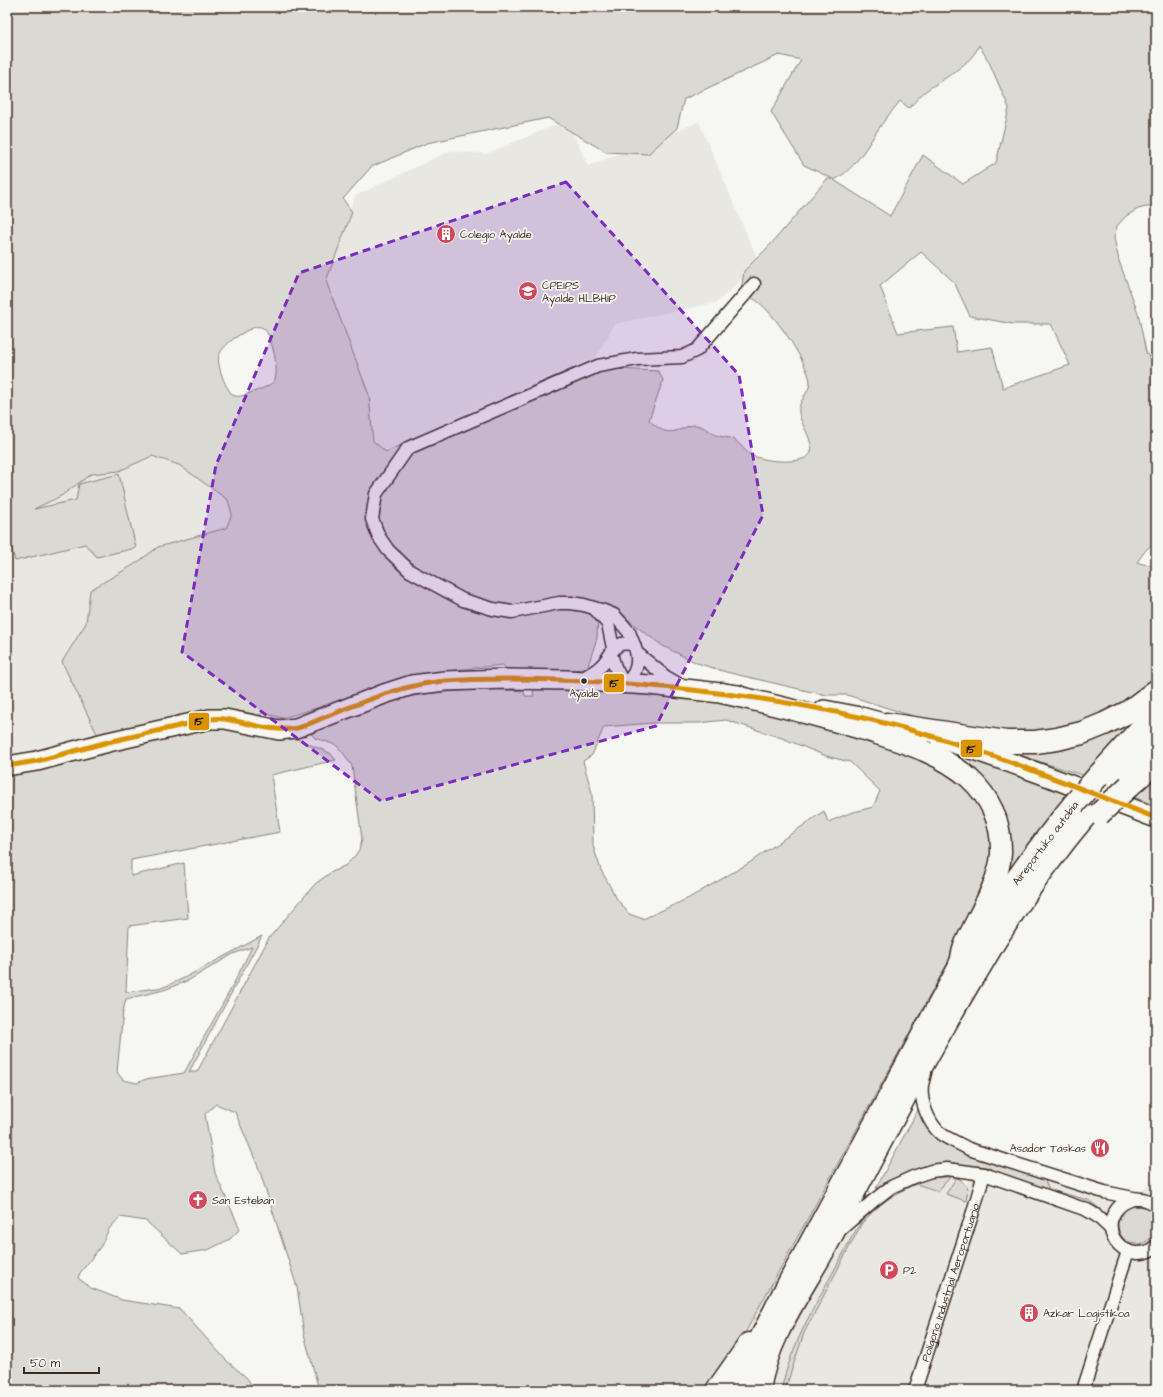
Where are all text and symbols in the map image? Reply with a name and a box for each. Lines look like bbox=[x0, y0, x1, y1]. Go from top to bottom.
building icon: Colegio Ayalde bbox=[435, 223, 457, 245]
place label: Colegio Ayalde bbox=[460, 227, 532, 243]
place label: CPEIPS Ayalde HLBHIP bbox=[542, 278, 616, 307]
school or university icon: CPEIPS Ayalde HLBHIP bbox=[517, 280, 539, 302]
line badge: 15 bbox=[603, 673, 625, 693]
marker: Ayalde bbox=[579, 676, 589, 686]
text: 15 bbox=[609, 676, 619, 691]
place label: Ayalde bbox=[569, 687, 599, 702]
line badge: 15 bbox=[188, 712, 210, 731]
text: 15 bbox=[194, 714, 204, 729]
line badge: 15 bbox=[960, 739, 983, 758]
text: 15 bbox=[966, 742, 976, 757]
street label: Aireportuko autobia bbox=[1009, 798, 1082, 888]
restaurant icon: Asador Taskas bbox=[1089, 1137, 1111, 1159]
place label: Asador Taskas bbox=[1010, 1141, 1086, 1156]
church icon: San Esteban bbox=[187, 1189, 209, 1211]
place label: San Esteban bbox=[212, 1193, 275, 1208]
street label: Polígono Industrial Aeroportuario bbox=[918, 1201, 983, 1364]
parking icon: P2 bbox=[878, 1259, 900, 1281]
place label: P2 bbox=[903, 1263, 917, 1278]
building icon: Azkar Logistikoa bbox=[1018, 1302, 1040, 1324]
place label: Azkar Logistikoa bbox=[1043, 1306, 1130, 1322]
scale bar bbox=[24, 1349, 99, 1375]
text: 50 m bbox=[30, 1355, 61, 1372]

